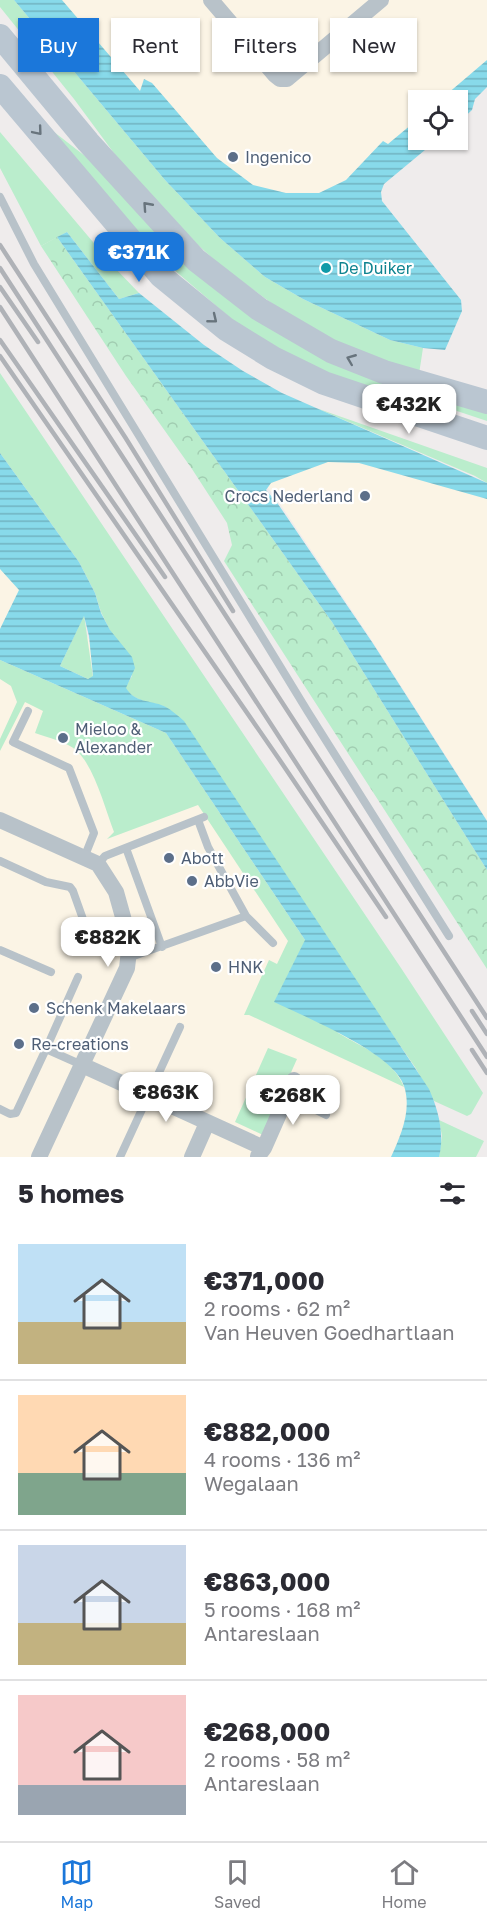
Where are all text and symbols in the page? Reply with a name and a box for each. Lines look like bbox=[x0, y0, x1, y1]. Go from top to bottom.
chip: Buy bbox=[18, 18, 99, 72]
chip: Rent bbox=[111, 18, 200, 72]
chip: Filters bbox=[212, 18, 318, 72]
chip: New bbox=[330, 18, 417, 72]
map controls bbox=[408, 90, 468, 150]
button: locate bbox=[408, 90, 468, 150]
one-way arrow bbox=[31, 124, 42, 135]
place label: Ingenico bbox=[245, 147, 311, 167]
marker: Ingenico bbox=[226, 150, 240, 164]
one-way arrow bbox=[143, 202, 154, 213]
pin: €371K bbox=[97, 232, 181, 283]
text: €371K bbox=[108, 239, 170, 263]
place label: De Duiker bbox=[338, 258, 412, 278]
marker: De Duiker bbox=[319, 261, 333, 275]
one-way arrow bbox=[207, 311, 218, 322]
one-way arrow bbox=[347, 354, 358, 366]
pin: €432K bbox=[367, 384, 451, 435]
text: €432K bbox=[376, 391, 442, 415]
place label: Crocs Nederland bbox=[225, 486, 353, 506]
marker: Crocs Nederland bbox=[358, 489, 372, 503]
place label: Mieloo & Alexander bbox=[75, 719, 152, 757]
marker: Mieloo & Alexander bbox=[56, 731, 70, 745]
place label: Abott bbox=[181, 848, 224, 868]
marker: Abott bbox=[162, 851, 176, 865]
place label: AbbVie bbox=[204, 871, 259, 891]
marker: AbbVie bbox=[185, 874, 199, 888]
pin: €882K bbox=[66, 917, 150, 968]
text: €882K bbox=[75, 924, 141, 948]
place label: HNK bbox=[228, 957, 263, 977]
marker: HNK bbox=[209, 960, 223, 974]
place label: Schenk Makelaars bbox=[46, 998, 186, 1018]
marker: Schenk Makelaars bbox=[27, 1001, 41, 1015]
place label: Re-creations bbox=[31, 1034, 129, 1054]
marker: Re-creations bbox=[12, 1037, 26, 1051]
pin: €863K bbox=[124, 1072, 208, 1123]
pin: €268K bbox=[251, 1075, 335, 1126]
text: €863K bbox=[133, 1079, 199, 1103]
text: €268K bbox=[260, 1082, 326, 1106]
icon: filters bbox=[436, 1177, 469, 1210]
text: 5 homes bbox=[18, 1178, 124, 1209]
text: €371,000 bbox=[204, 1265, 325, 1296]
icon: home bbox=[66, 1268, 138, 1340]
text: 2 rooms · 62 m² bbox=[204, 1296, 350, 1320]
text: Van Heuven Goedhartlaan bbox=[204, 1320, 455, 1344]
text: €882,000 bbox=[204, 1416, 331, 1447]
icon: home bbox=[66, 1419, 138, 1491]
text: 4 rooms · 136 m² bbox=[204, 1447, 361, 1471]
text: Wegalaan bbox=[204, 1471, 299, 1495]
text: €863,000 bbox=[204, 1566, 330, 1597]
icon: home bbox=[66, 1569, 138, 1641]
text: 5 rooms · 168 m² bbox=[204, 1597, 360, 1621]
text: Antareslaan bbox=[204, 1621, 320, 1645]
text: €268,000 bbox=[204, 1716, 330, 1747]
icon: home bbox=[66, 1719, 138, 1791]
text: 2 rooms · 58 m² bbox=[204, 1747, 350, 1771]
text: Antareslaan bbox=[204, 1771, 320, 1795]
tab: Map bbox=[60, 1856, 93, 1912]
tab: Saved bbox=[214, 1856, 261, 1912]
tab: Home bbox=[381, 1856, 427, 1912]

